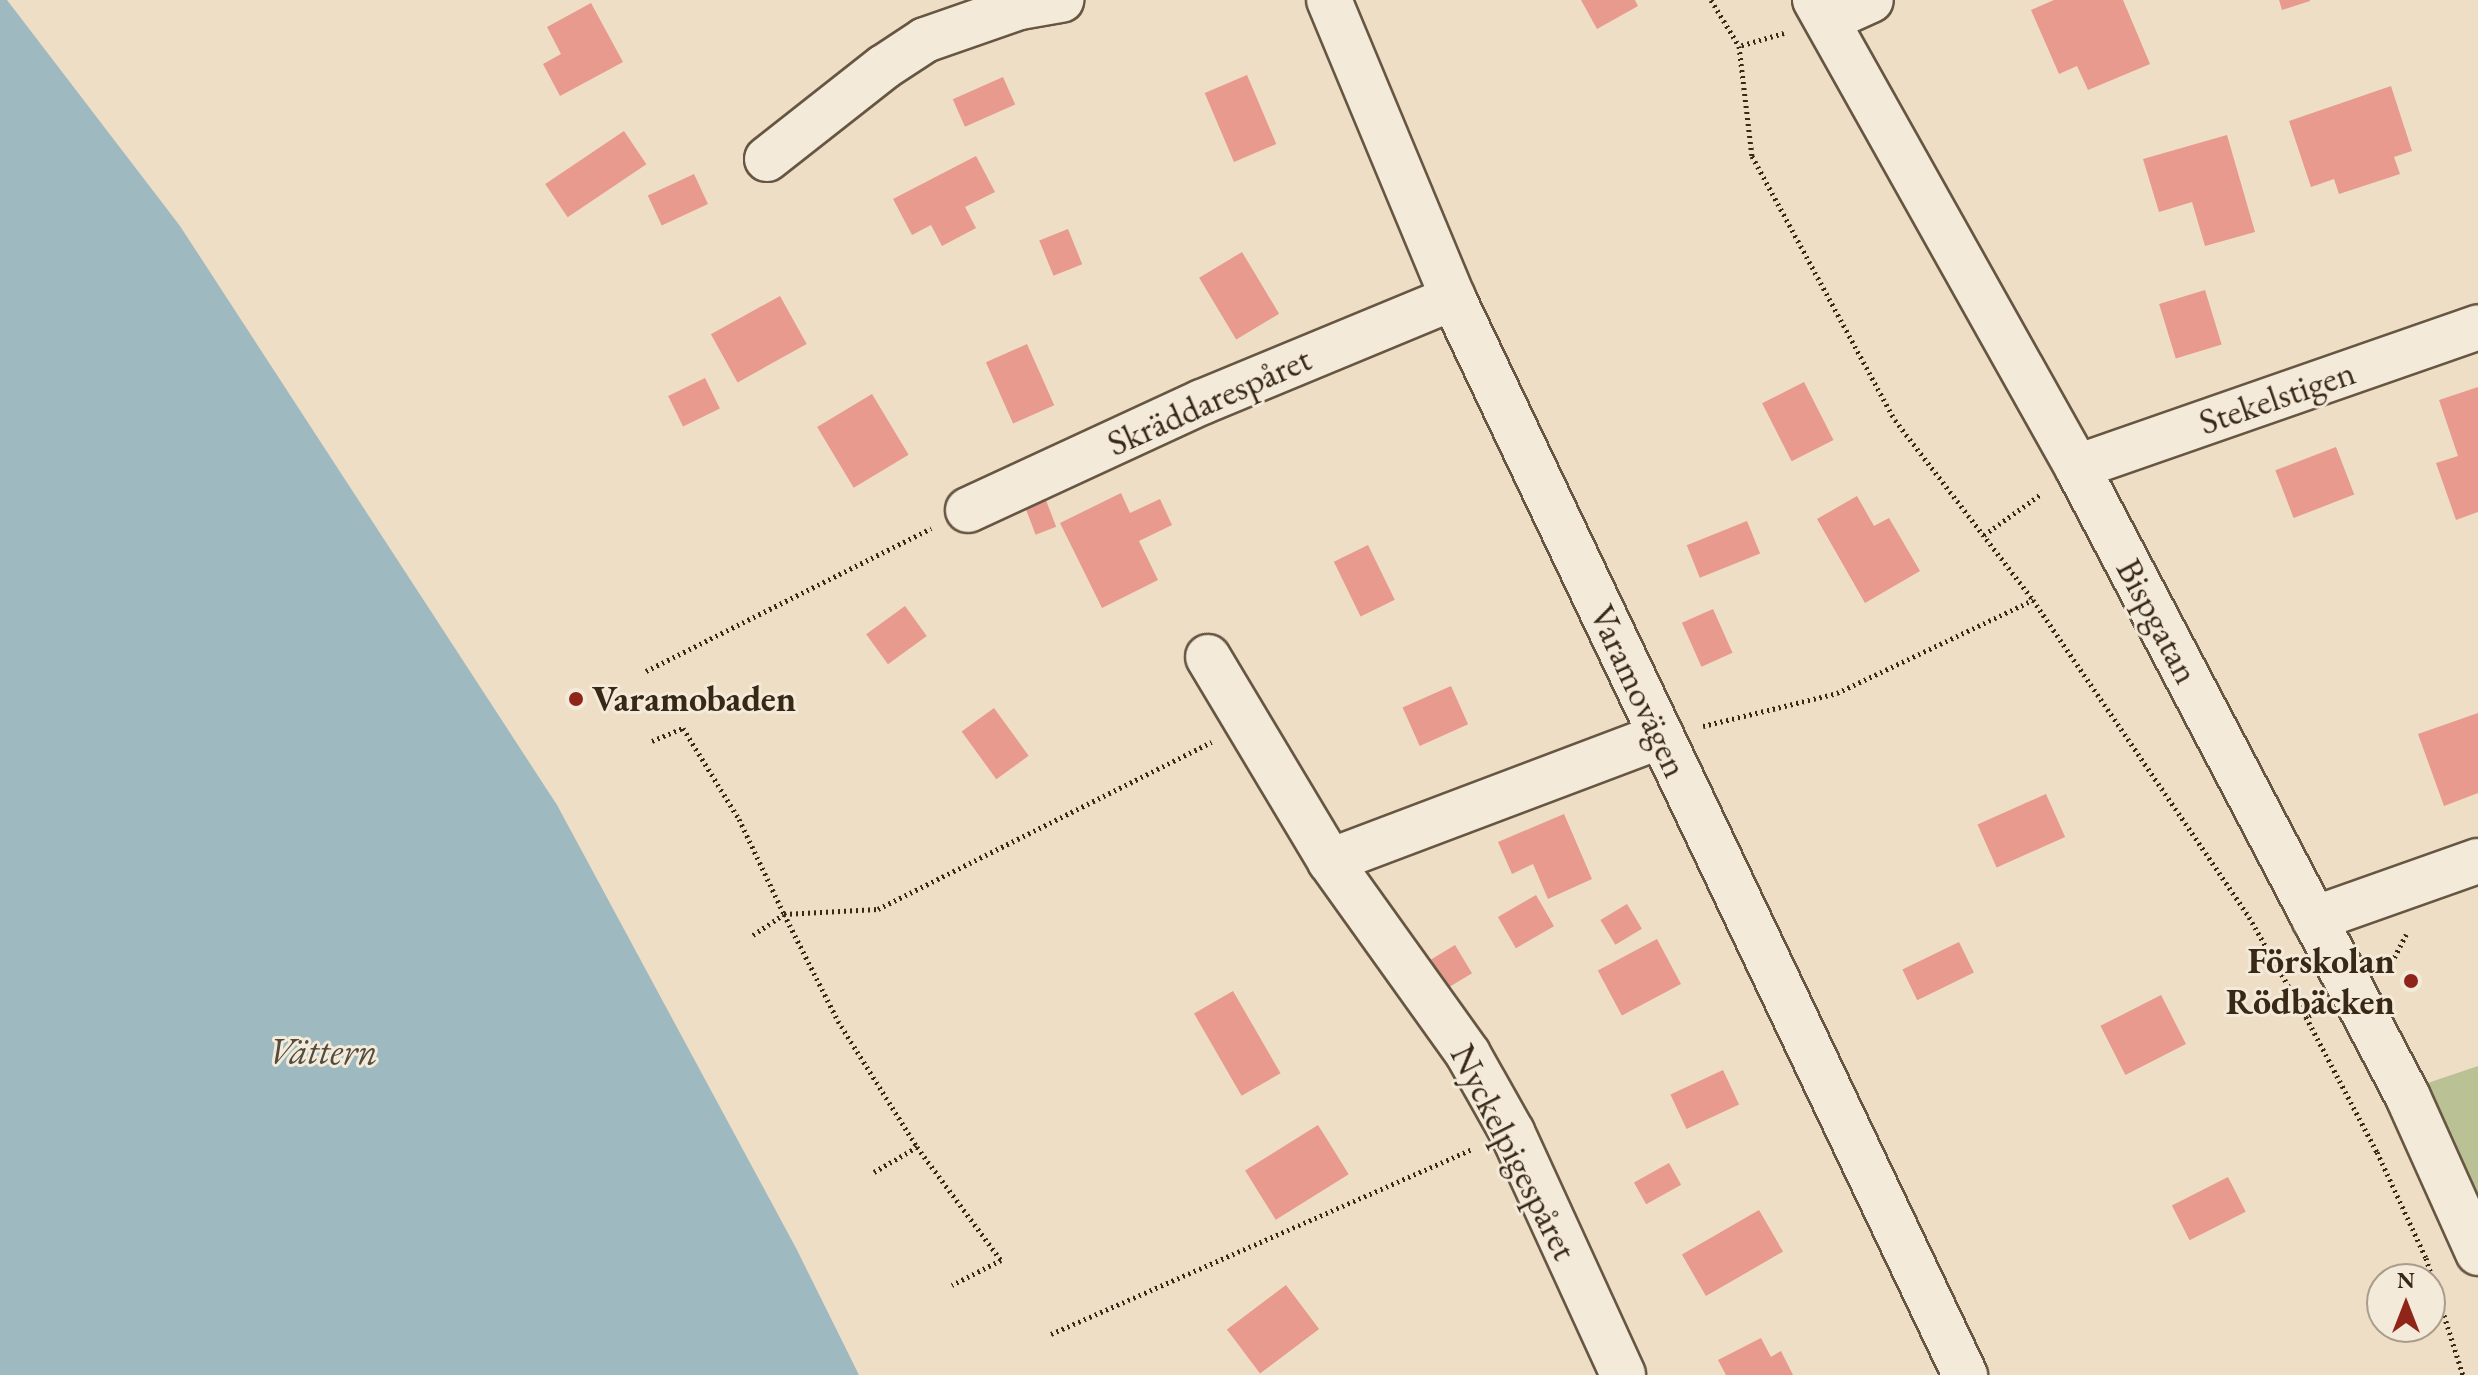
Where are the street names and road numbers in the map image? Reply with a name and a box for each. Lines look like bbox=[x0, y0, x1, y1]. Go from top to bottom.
street label: Skräddarespåret bbox=[1101, 337, 1317, 465]
street label: Stekelstigen bbox=[2193, 350, 2361, 444]
street label: Bispgatan bbox=[2107, 551, 2209, 691]
street label: Varamovägen bbox=[1580, 598, 1698, 784]
street label: Nyckelpigespåret bbox=[1441, 1037, 1587, 1267]

